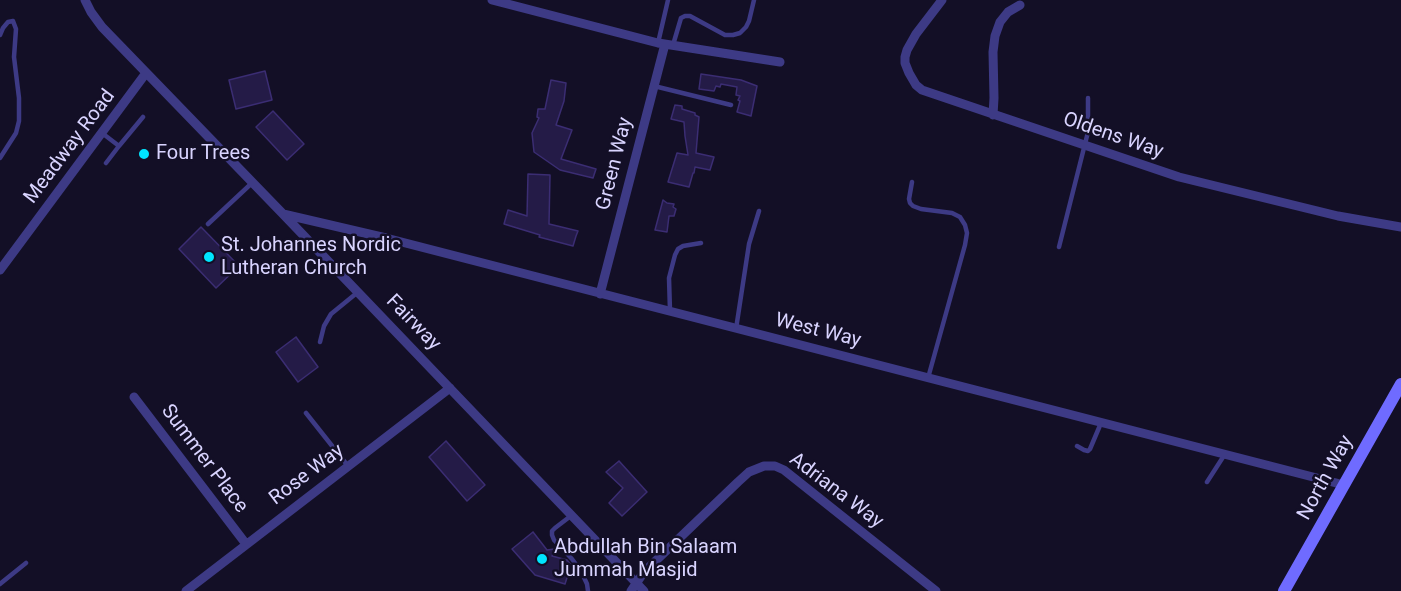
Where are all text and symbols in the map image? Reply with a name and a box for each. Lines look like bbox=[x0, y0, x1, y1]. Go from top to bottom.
street label: Meadway Road bbox=[19, 85, 121, 209]
street label: Oldens Way bbox=[1060, 108, 1166, 164]
street label: Green Way bbox=[592, 115, 638, 213]
place label: Four Trees bbox=[156, 142, 250, 166]
marker: Four Trees bbox=[137, 147, 151, 161]
place label: St. Johannes Nordic Lutheran Church bbox=[221, 234, 401, 281]
marker: St. Johannes Nordic Lutheran Church bbox=[202, 250, 216, 264]
street label: Fairway bbox=[381, 290, 445, 356]
street label: West Way bbox=[773, 309, 863, 353]
street label: Summer Place bbox=[155, 400, 253, 518]
street label: North Way bbox=[1293, 431, 1359, 525]
street label: Rose Way bbox=[265, 439, 349, 511]
street label: Adriana Way bbox=[784, 448, 888, 534]
place label: Abdullah Bin Salaam Jummah Masjid bbox=[554, 536, 737, 583]
marker: Abdullah Bin Salaam Jummah Masjid bbox=[535, 552, 549, 566]

